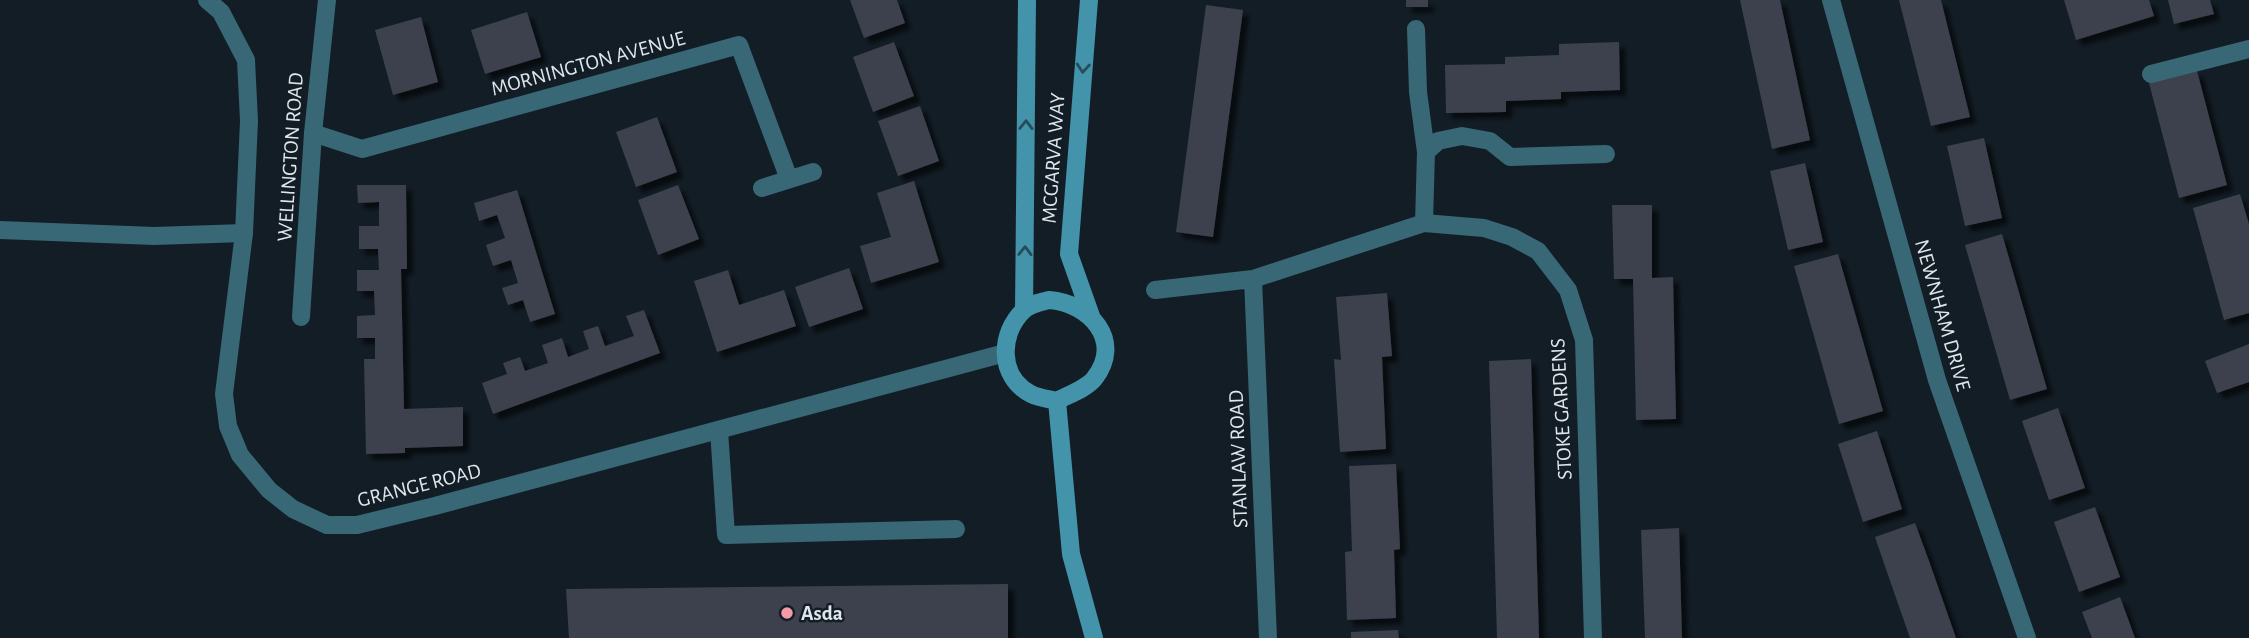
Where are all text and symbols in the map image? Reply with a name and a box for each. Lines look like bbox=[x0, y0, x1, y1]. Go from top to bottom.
street label: MORNINGTON AVENUE bbox=[489, 27, 687, 100]
one-way arrow bbox=[1076, 63, 1091, 74]
street label: WELLINGTON ROAD bbox=[274, 72, 307, 242]
street label: MCGARVA WAY bbox=[1038, 92, 1069, 224]
one-way arrow bbox=[1018, 119, 1034, 130]
street label: NEWNHAM DRIVE bbox=[1911, 237, 1974, 393]
one-way arrow bbox=[1017, 246, 1033, 256]
street label: STOKE GARDENS bbox=[1547, 338, 1576, 480]
street label: STANLAW ROAD bbox=[1226, 390, 1251, 528]
street label: GRANGE ROAD bbox=[355, 460, 483, 511]
place label: Asda bbox=[801, 603, 843, 624]
marker: Asda bbox=[779, 605, 795, 621]

